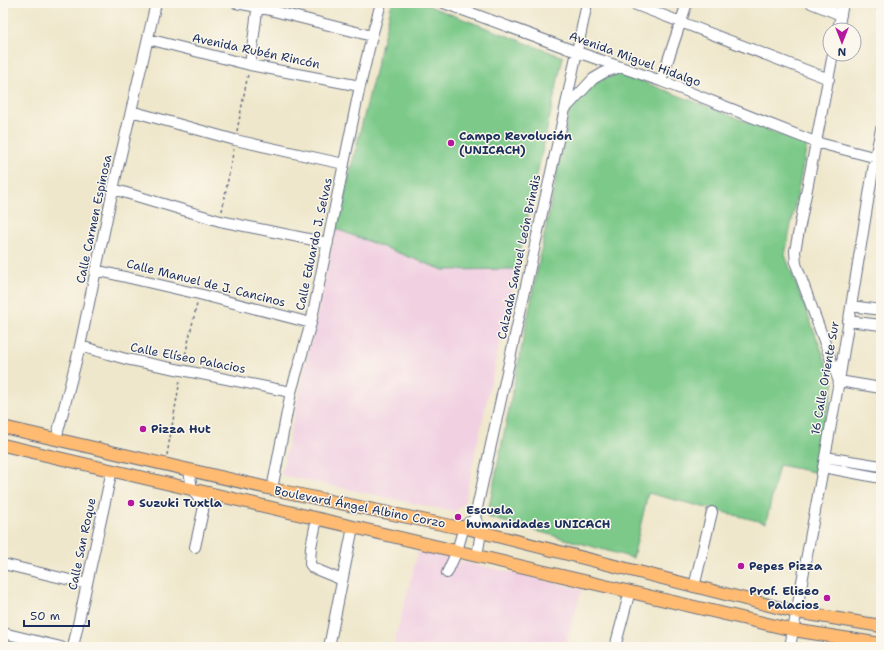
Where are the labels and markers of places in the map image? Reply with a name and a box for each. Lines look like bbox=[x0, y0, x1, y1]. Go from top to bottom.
place label: Campo Revolución (UNICACH) bbox=[459, 128, 572, 158]
marker: Campo Revolución (UNICACH) bbox=[446, 138, 456, 148]
place label: Pizza Hut bbox=[151, 421, 211, 437]
marker: Pizza Hut bbox=[138, 424, 148, 434]
place label: Suzuki Tuxtla bbox=[139, 495, 223, 511]
marker: Suzuki Tuxtla bbox=[126, 498, 136, 508]
place label: Escuela humanidades UNICACH bbox=[466, 502, 611, 532]
marker: Escuela humanidades UNICACH bbox=[453, 512, 463, 522]
place label: Pepes Pizza bbox=[749, 558, 823, 574]
marker: Pepes Pizza bbox=[736, 561, 746, 571]
place label: Prof. Eliseo Palacios bbox=[749, 583, 819, 613]
marker: Prof. Eliseo Palacios bbox=[822, 593, 832, 603]

